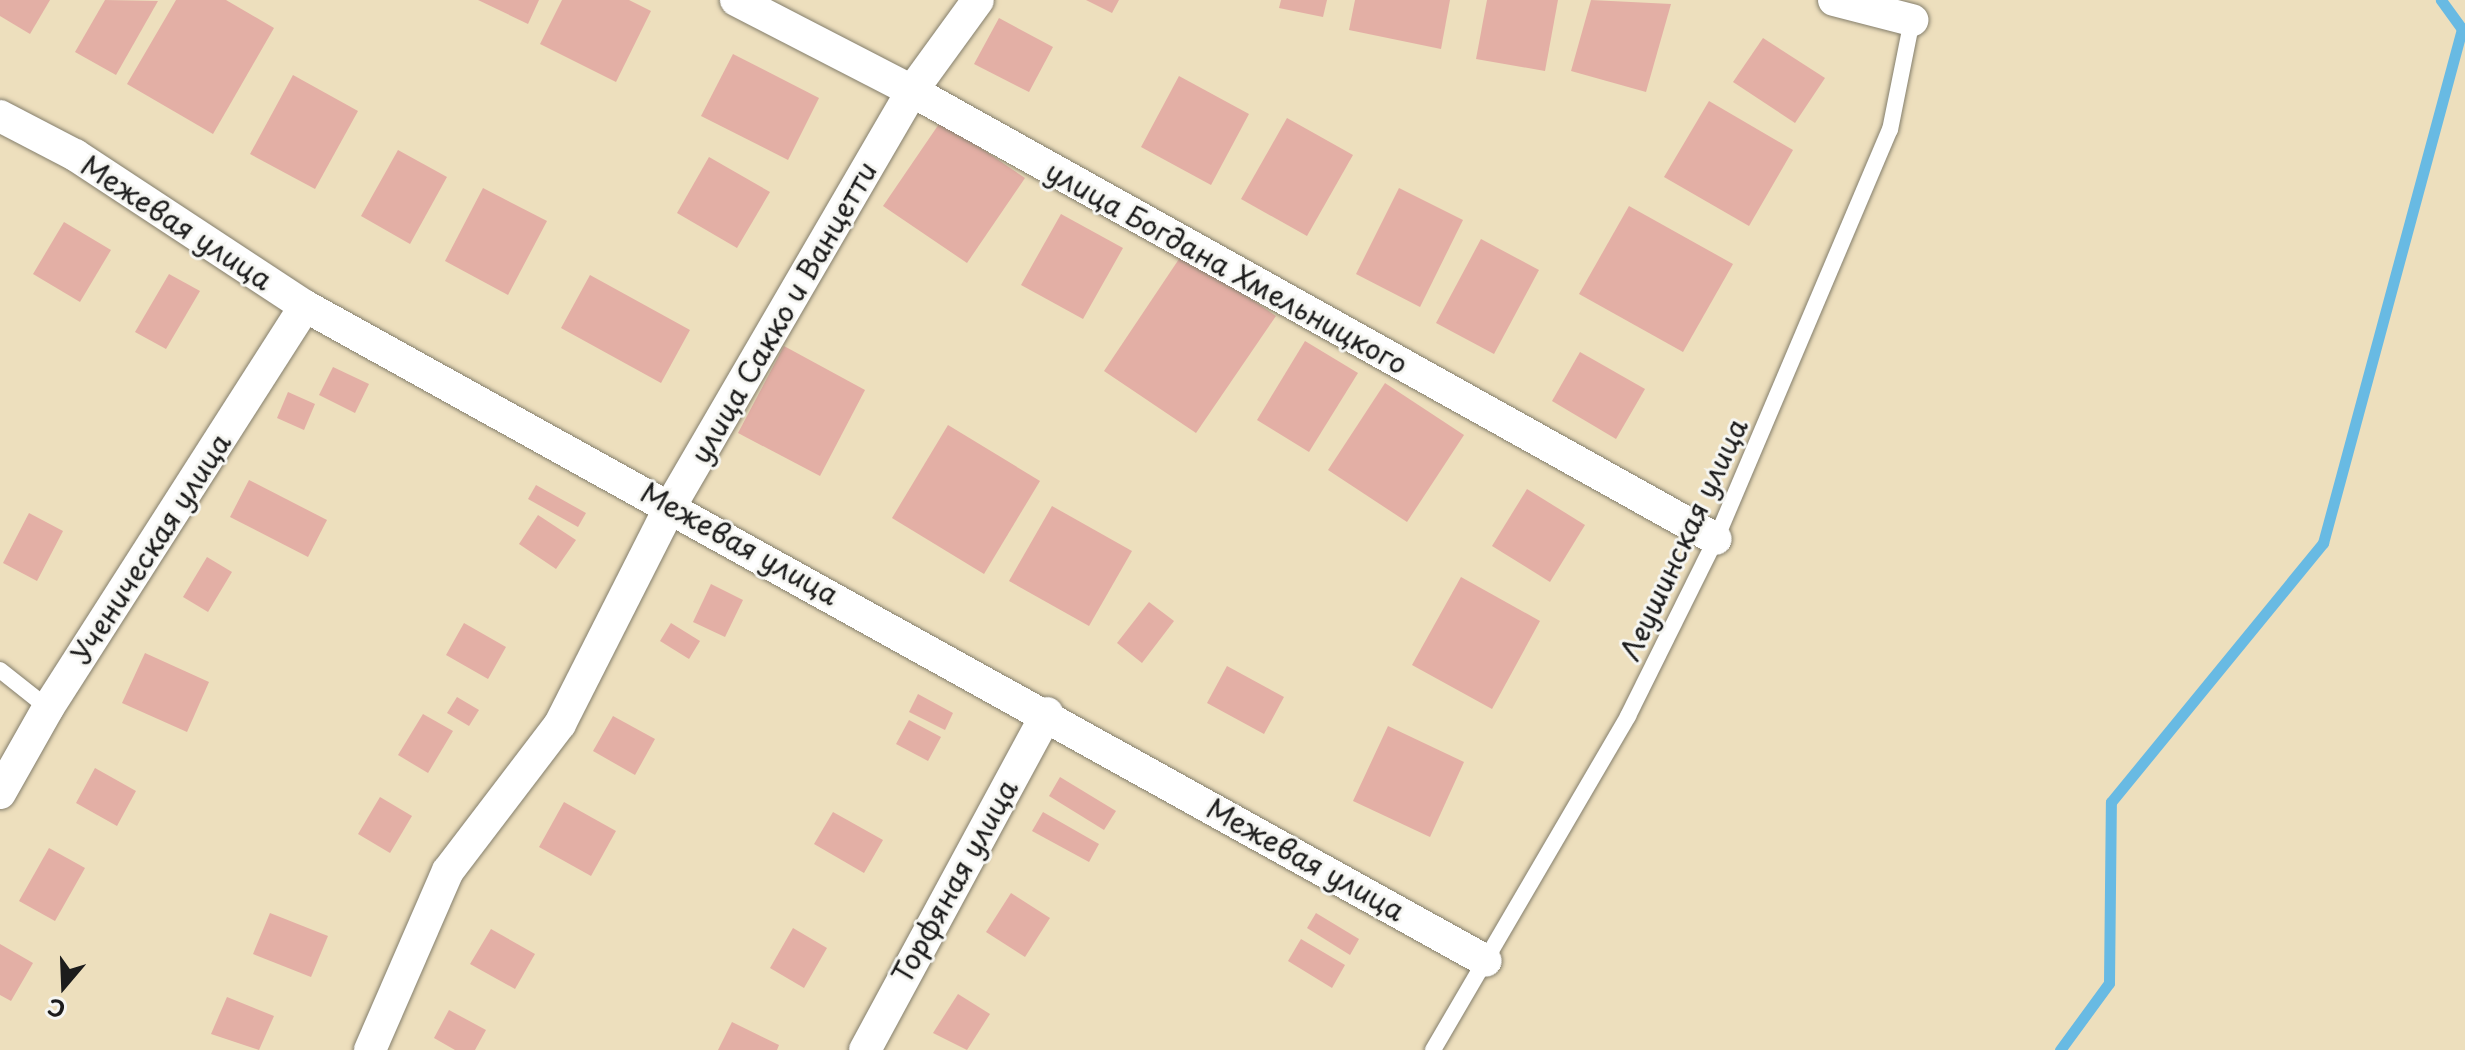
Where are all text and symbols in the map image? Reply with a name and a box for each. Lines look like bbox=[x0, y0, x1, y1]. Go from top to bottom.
street label: Межевая улица bbox=[75, 148, 279, 296]
street label: улица Богдана Хмельницкого bbox=[1039, 153, 1415, 381]
street label: улица Сакко и Ванцетти bbox=[682, 154, 884, 470]
street label: Леушинская улица bbox=[1612, 412, 1754, 666]
street label: Ученическая улица bbox=[63, 426, 237, 670]
street label: Межевая улица bbox=[635, 475, 845, 611]
street label: Торфяная улица bbox=[884, 773, 1024, 989]
street label: Межевая улица bbox=[1201, 791, 1411, 927]
north arrow bbox=[24, 946, 104, 1026]
text: С bbox=[43, 991, 69, 1027]

